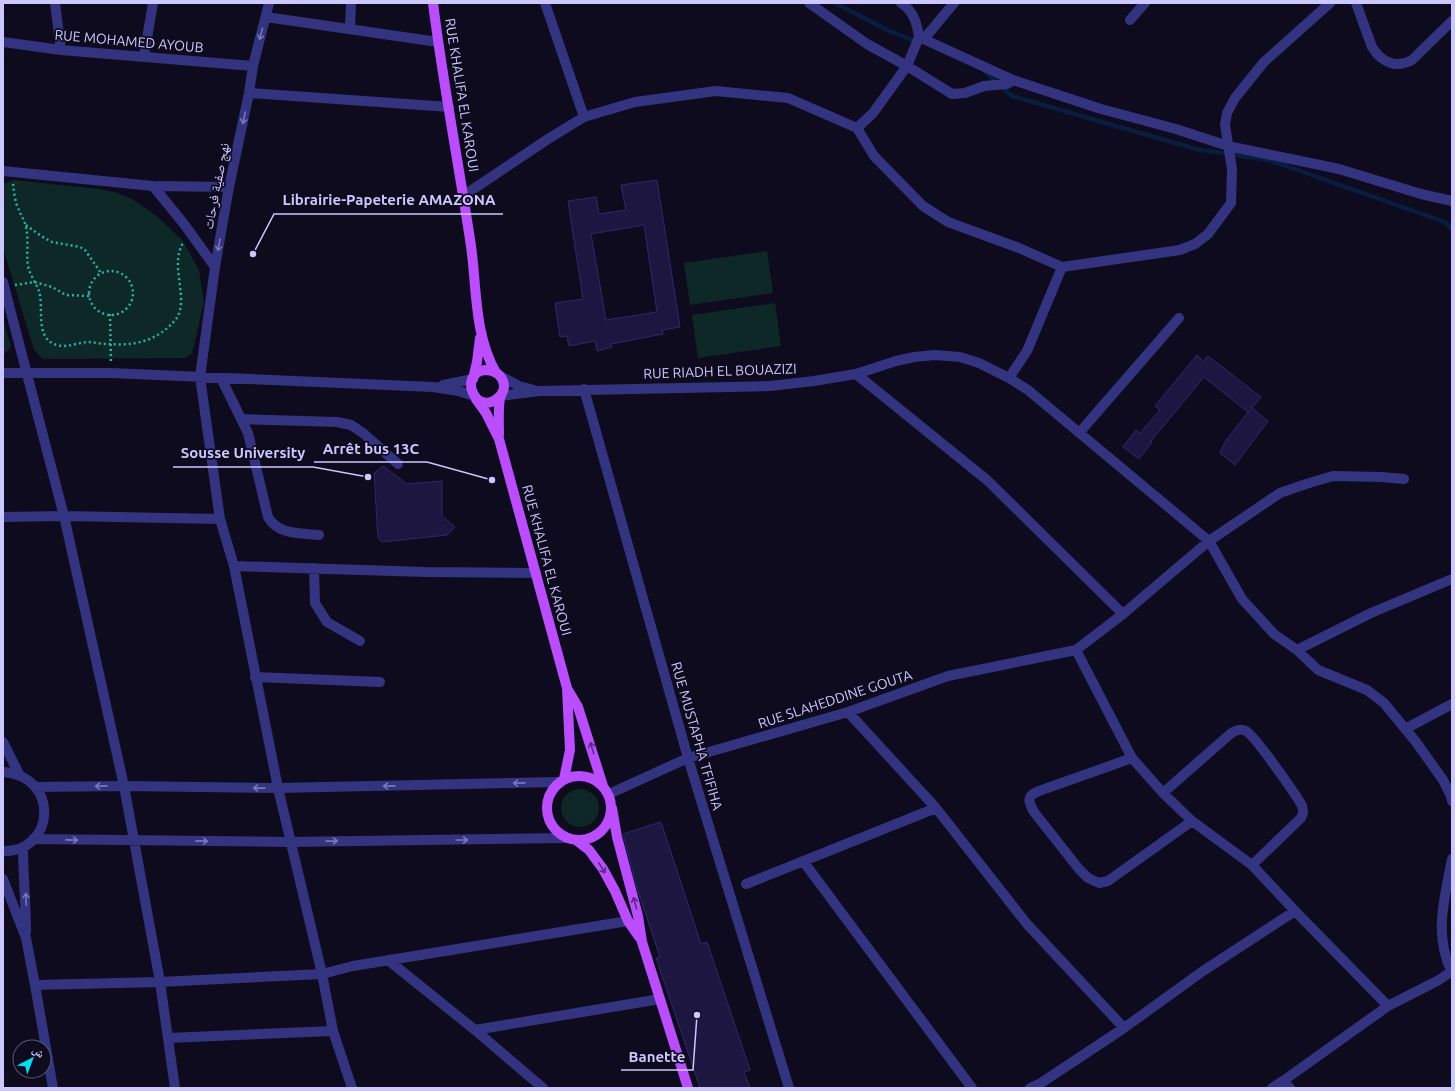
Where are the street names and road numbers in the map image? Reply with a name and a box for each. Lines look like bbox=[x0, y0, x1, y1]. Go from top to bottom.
street label: RUE KHALIFA EL KAROUI bbox=[442, 17, 482, 173]
street label: RUE MOHAMED AYOUB bbox=[54, 27, 204, 55]
street label: نهج صفية فرحات bbox=[200, 141, 234, 231]
street label: RUE RIADH EL BOUAZIZI bbox=[643, 360, 797, 382]
street label: RUE KHALIFA EL KAROUI bbox=[519, 483, 575, 637]
street label: RUE MUSTAPHA TFIFIHA bbox=[668, 660, 726, 812]
street label: RUE SLAHEDDINE GOUTA bbox=[756, 666, 914, 732]

